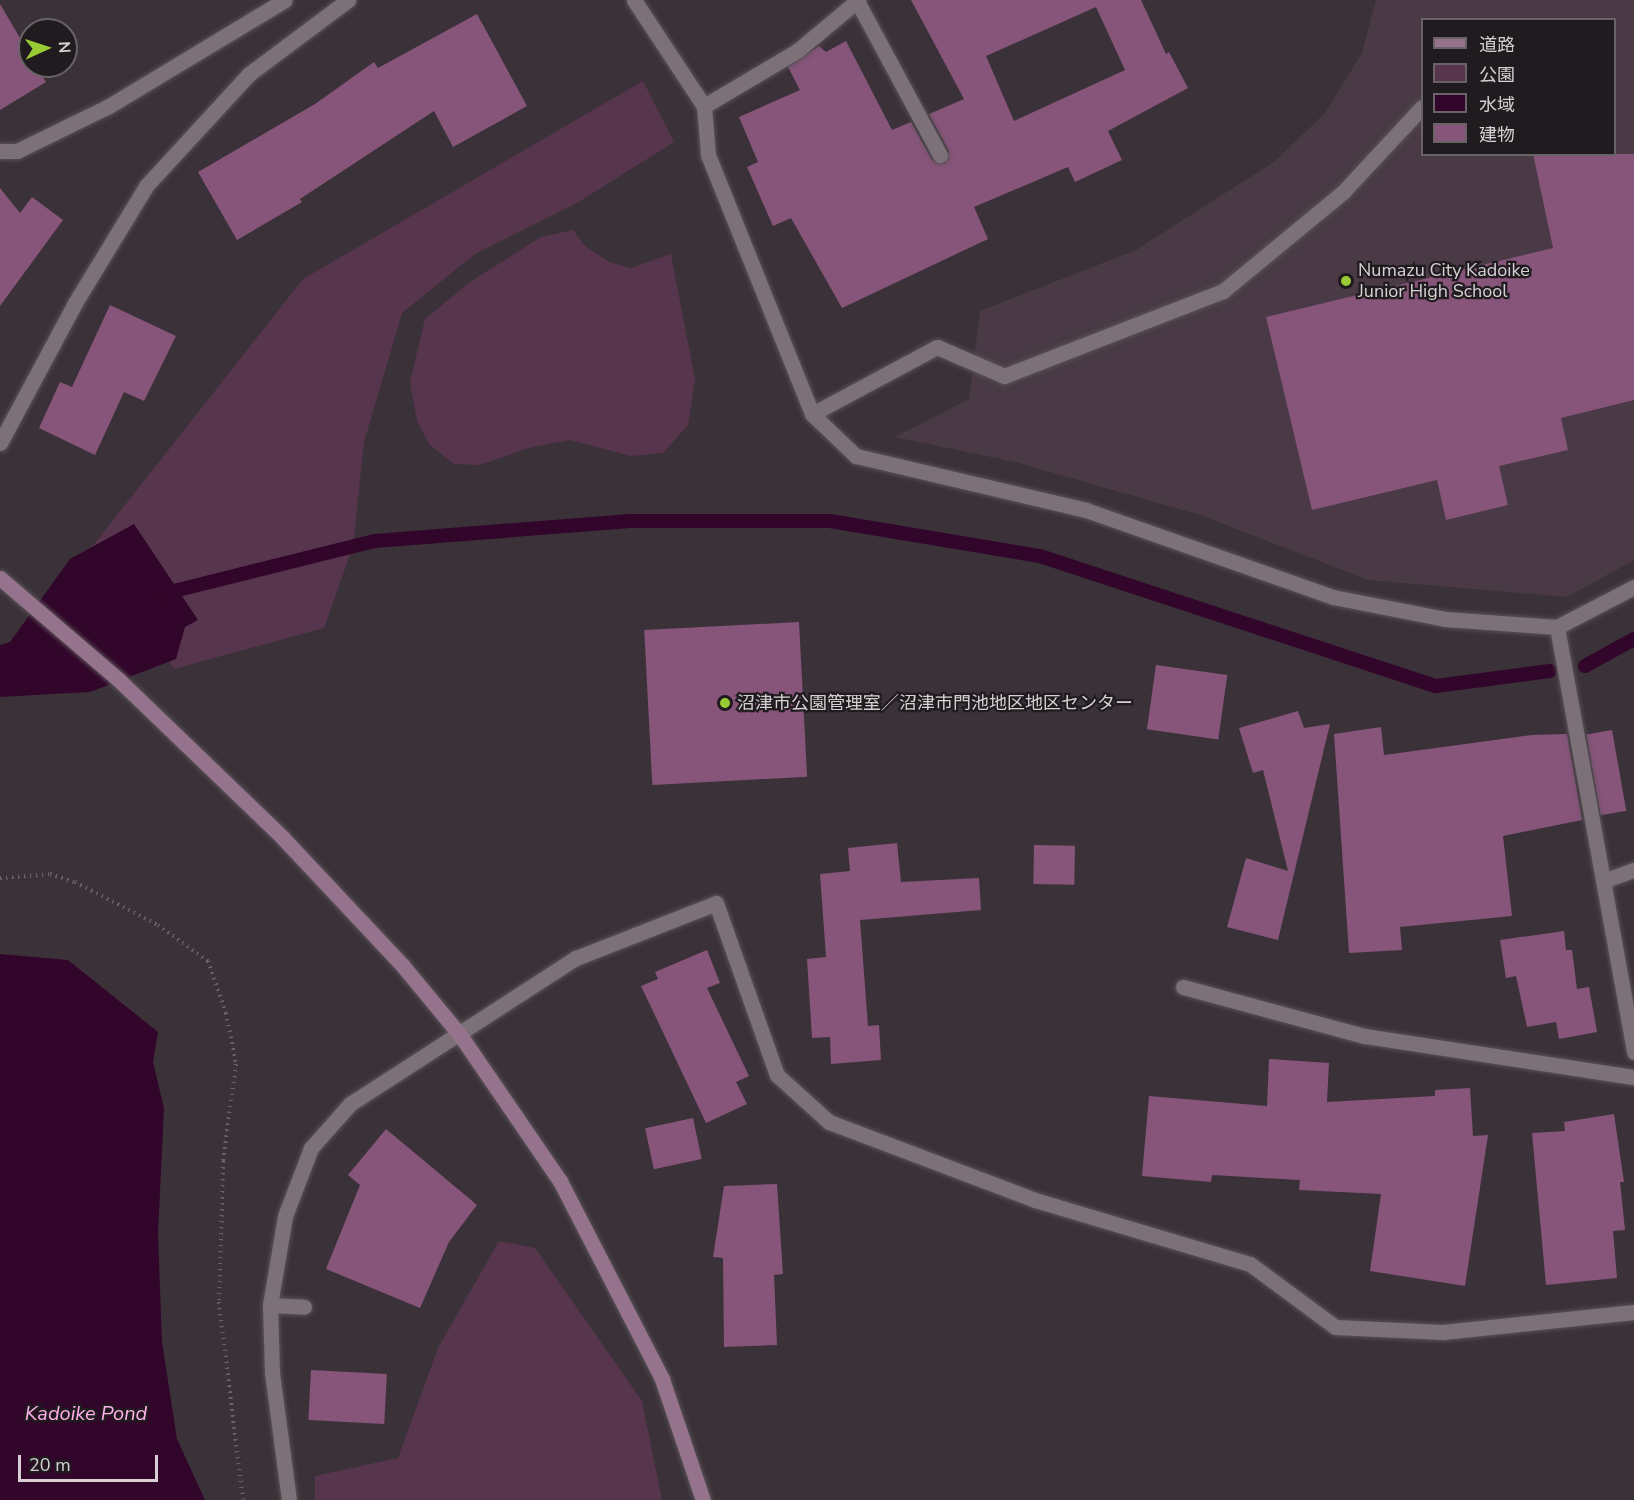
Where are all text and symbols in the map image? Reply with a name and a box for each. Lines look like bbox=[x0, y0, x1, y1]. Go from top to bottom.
north arrow bbox=[18, 18, 78, 78]
legend bbox=[1421, 18, 1616, 156]
text: 道路 bbox=[1479, 33, 1515, 57]
text: N bbox=[53, 41, 75, 54]
text: 公園 bbox=[1479, 63, 1515, 87]
text: 水域 bbox=[1479, 93, 1515, 117]
text: 建物 bbox=[1479, 123, 1515, 147]
place label: Numazu City Kadoike Junior High School bbox=[1358, 260, 1530, 302]
marker: Numazu City Kadoike Junior High School bbox=[1339, 274, 1353, 288]
place label: 沼津市公園管理室／沼津市門池地区地区センター bbox=[737, 692, 1133, 714]
marker: 沼津市公園管理室／沼津市門池地区地区センター bbox=[718, 696, 732, 710]
water label: Kadoike Pond bbox=[25, 1401, 147, 1425]
scale bar bbox=[21, 1443, 160, 1481]
text: 20 m bbox=[29, 1453, 71, 1477]

